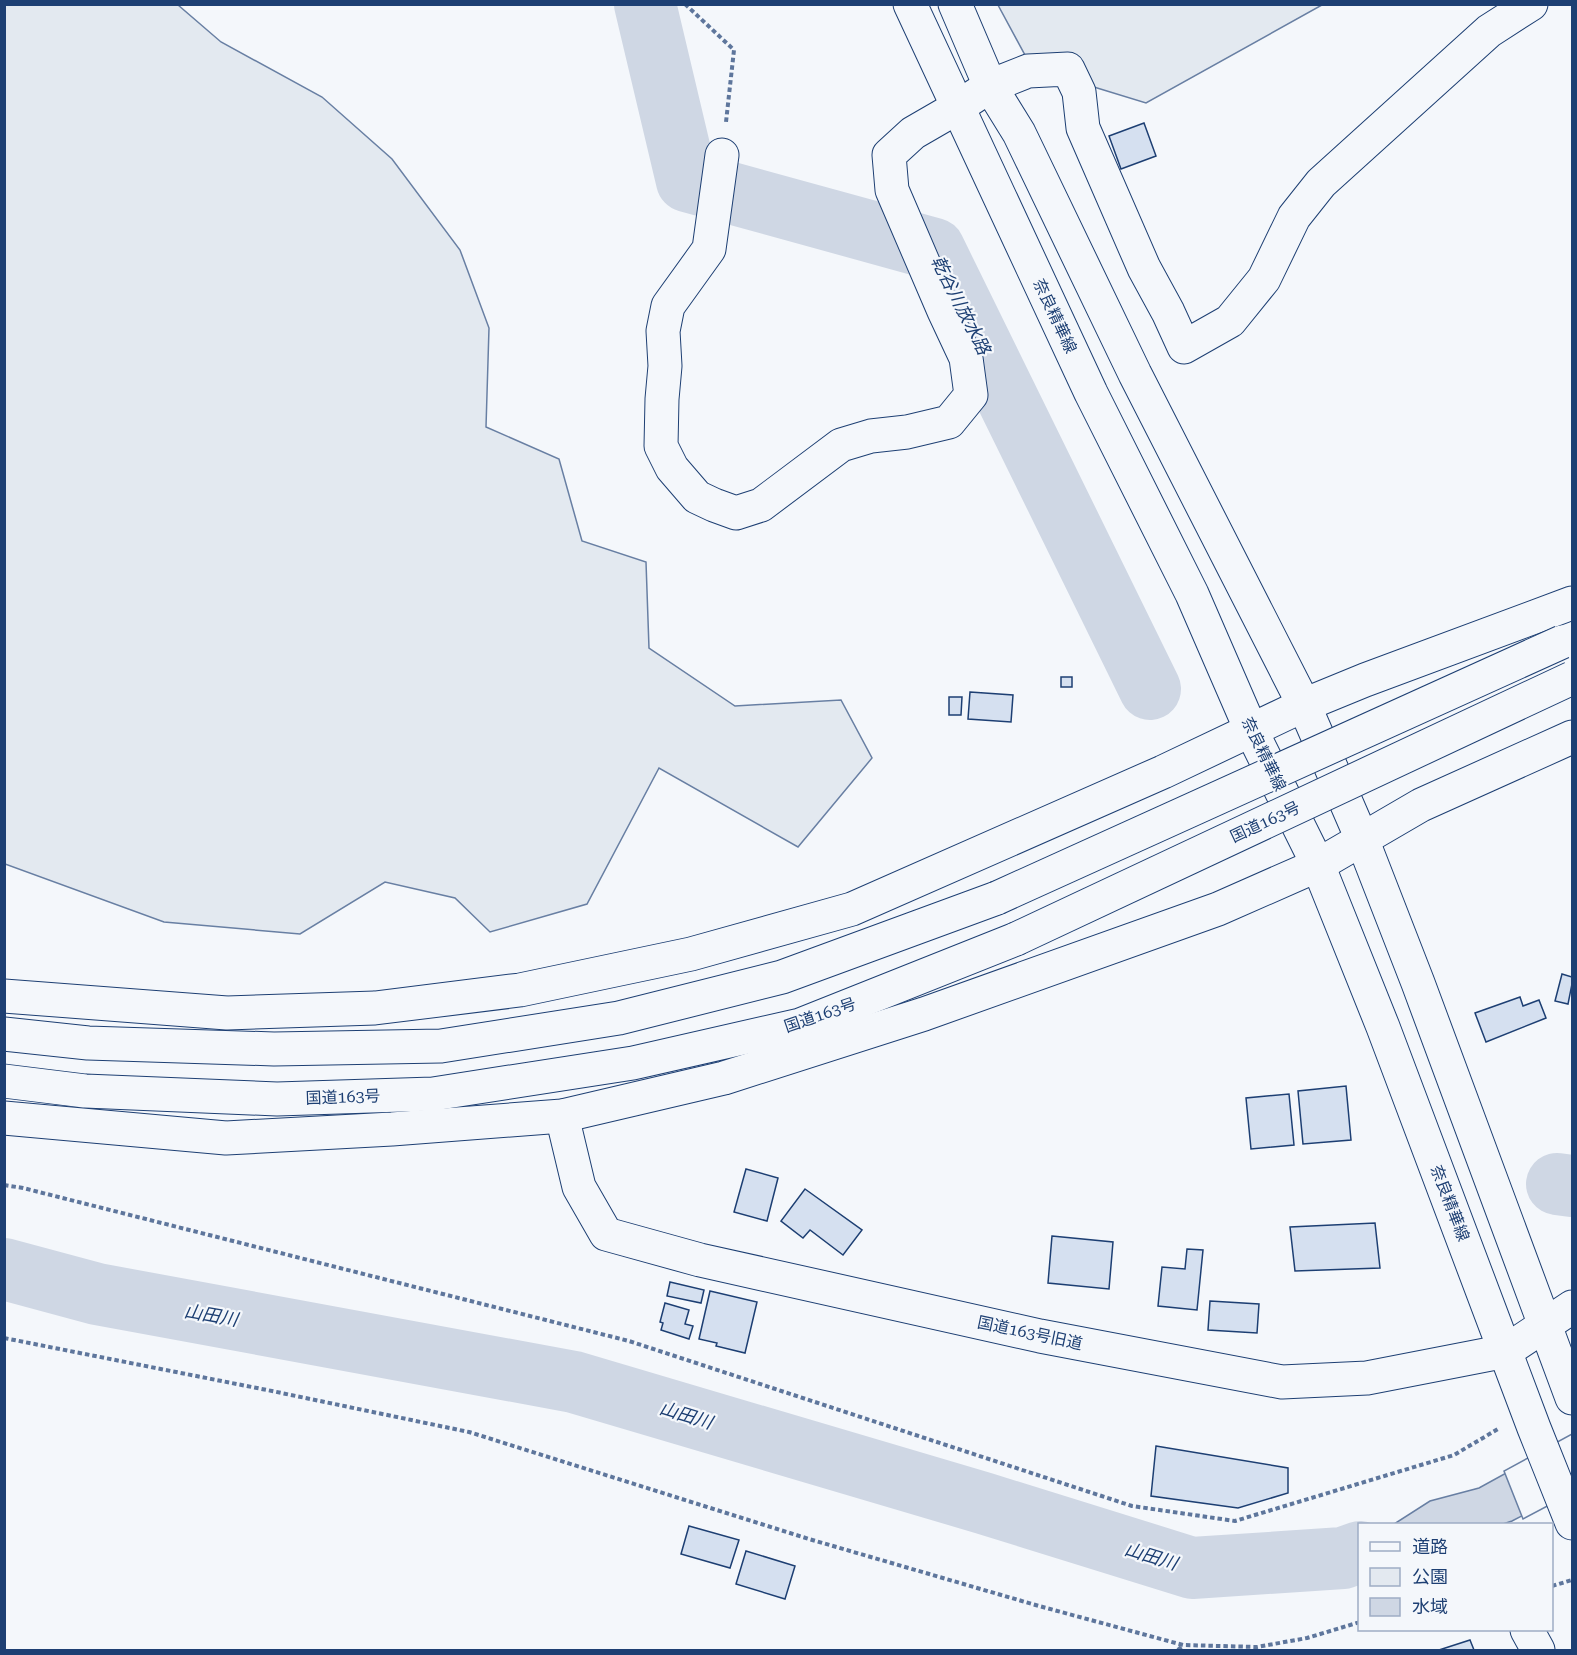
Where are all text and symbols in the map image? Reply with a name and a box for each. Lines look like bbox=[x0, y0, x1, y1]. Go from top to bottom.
water label: 乾谷川放水路 bbox=[927, 252, 996, 360]
street label: 奈良精華線 bbox=[1029, 276, 1081, 356]
street label: 奈良精華線 bbox=[1238, 714, 1290, 794]
street label: 国道163号 bbox=[1227, 798, 1303, 846]
street label: 国道163号 bbox=[782, 994, 858, 1036]
street label: 国道163号 bbox=[305, 1086, 381, 1108]
street label: 奈良精華線 bbox=[1427, 1162, 1473, 1244]
water label: 山田川 bbox=[183, 1300, 241, 1330]
street label: 国道163号旧道 bbox=[976, 1313, 1084, 1353]
water label: 山田川 bbox=[657, 1397, 717, 1434]
legend bbox=[1358, 1523, 1553, 1631]
text: 道路 bbox=[1412, 1536, 1448, 1557]
water label: 山田川 bbox=[1122, 1538, 1182, 1575]
text: 公園 bbox=[1412, 1566, 1448, 1587]
text: 水域 bbox=[1412, 1596, 1448, 1617]

